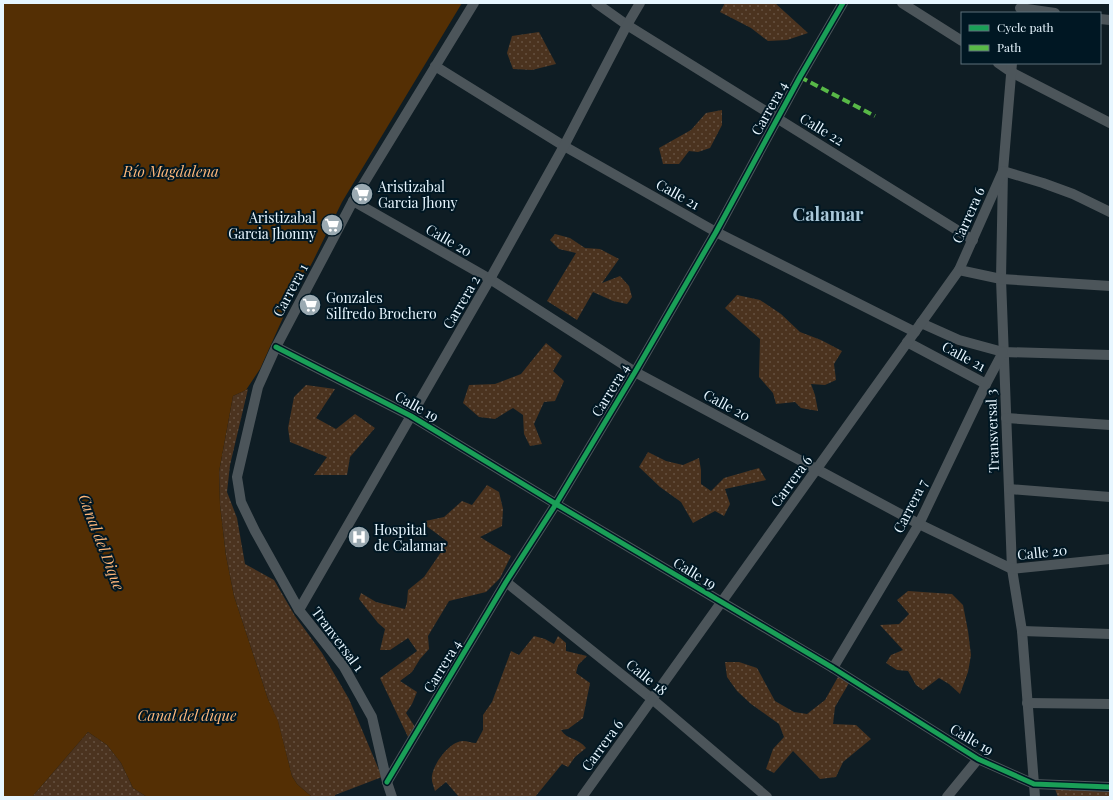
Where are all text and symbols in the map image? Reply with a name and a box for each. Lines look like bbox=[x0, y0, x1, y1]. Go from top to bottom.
legend bbox=[961, 12, 1101, 64]
text: Cycle path bbox=[997, 19, 1054, 35]
text: Path bbox=[997, 39, 1021, 55]
street label: Carrera 4 bbox=[746, 78, 792, 138]
street label: Calle 22 bbox=[796, 108, 848, 150]
water label: Río Magdalena bbox=[122, 161, 219, 181]
street label: Calle 21 bbox=[653, 174, 703, 214]
place label: Aristizabal Garcia Jhony bbox=[377, 177, 457, 212]
supermarket icon: Aristizabal Garcia Jhony bbox=[349, 181, 375, 207]
street label: Carrera 6 bbox=[947, 184, 989, 246]
district label: Calamar bbox=[793, 202, 864, 226]
place label: Aristizabal Garcia Jhonny bbox=[228, 208, 316, 243]
supermarket icon: Aristizabal Garcia Jhonny bbox=[319, 212, 345, 238]
street label: Calle 20 bbox=[423, 219, 475, 261]
street label: Carrera 1 bbox=[268, 260, 312, 320]
street label: Carrera 2 bbox=[438, 271, 484, 332]
place label: Gonzales Silfredo Brochero bbox=[326, 288, 437, 323]
supermarket icon: Gonzales Silfredo Brochero bbox=[297, 292, 323, 318]
street label: Calle 21 bbox=[939, 337, 989, 375]
street label: Carrera 4 bbox=[587, 360, 633, 420]
street label: Calle 20 bbox=[700, 385, 754, 425]
street label: Calle 19 bbox=[392, 386, 442, 426]
street label: Transversal 3 bbox=[981, 389, 1003, 473]
street label: Carrera 6 bbox=[766, 451, 816, 511]
street label: Carrera 7 bbox=[888, 476, 932, 536]
water label: Canal del Dique bbox=[74, 491, 130, 594]
place label: Hospital de Calamar bbox=[374, 520, 447, 555]
hospital icon: Hospital de Calamar bbox=[346, 524, 372, 550]
street label: Calle 20 bbox=[1016, 540, 1068, 564]
street label: Calle 19 bbox=[670, 553, 720, 593]
street label: Tranversal 1 bbox=[308, 603, 368, 675]
street label: Carrera 4 bbox=[419, 636, 465, 696]
street label: Calle 18 bbox=[623, 655, 671, 699]
water label: Canal del dique bbox=[138, 705, 237, 725]
street label: Carrera 6 bbox=[577, 715, 627, 775]
street label: Calle 19 bbox=[947, 719, 997, 759]

